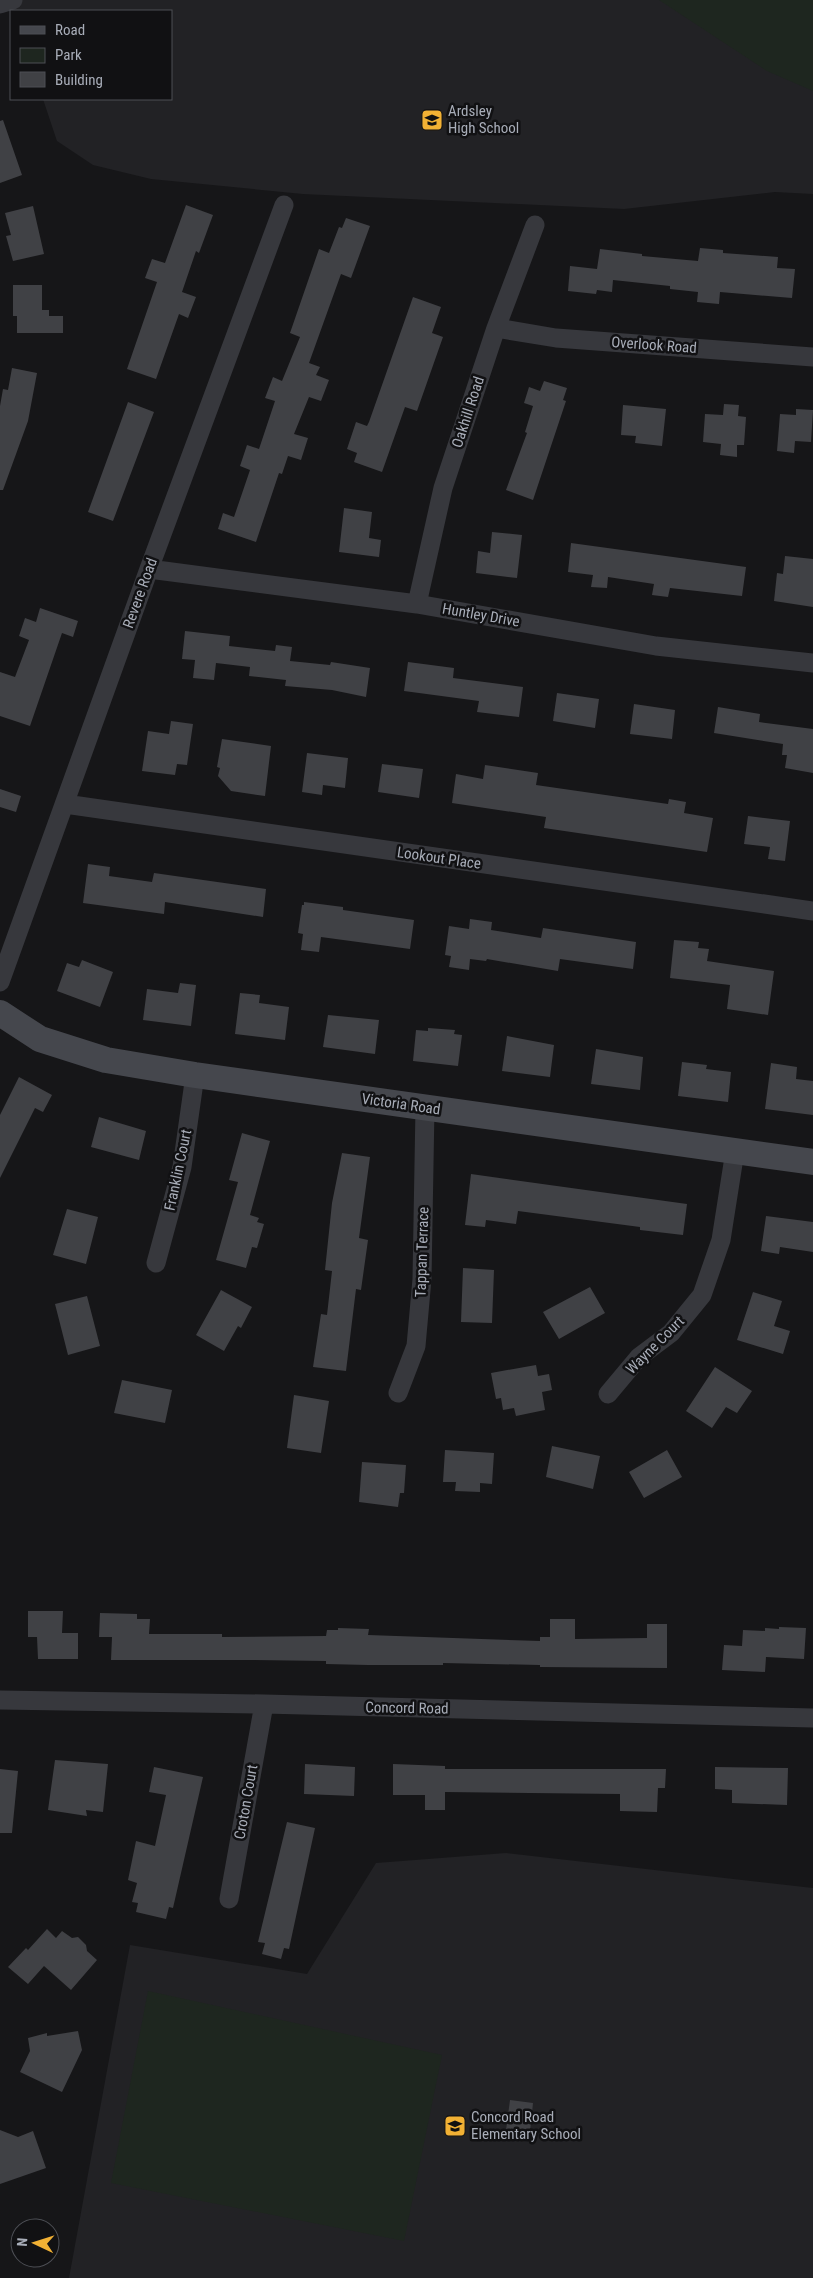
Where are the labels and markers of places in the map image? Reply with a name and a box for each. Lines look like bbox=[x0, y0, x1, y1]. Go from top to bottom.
place label: Ardsley High School bbox=[448, 102, 519, 137]
school or university icon: Ardsley High School bbox=[420, 108, 444, 132]
place label: Concord Road Elementary School bbox=[471, 2108, 581, 2143]
school or university icon: Concord Road Elementary School bbox=[443, 2114, 467, 2138]

